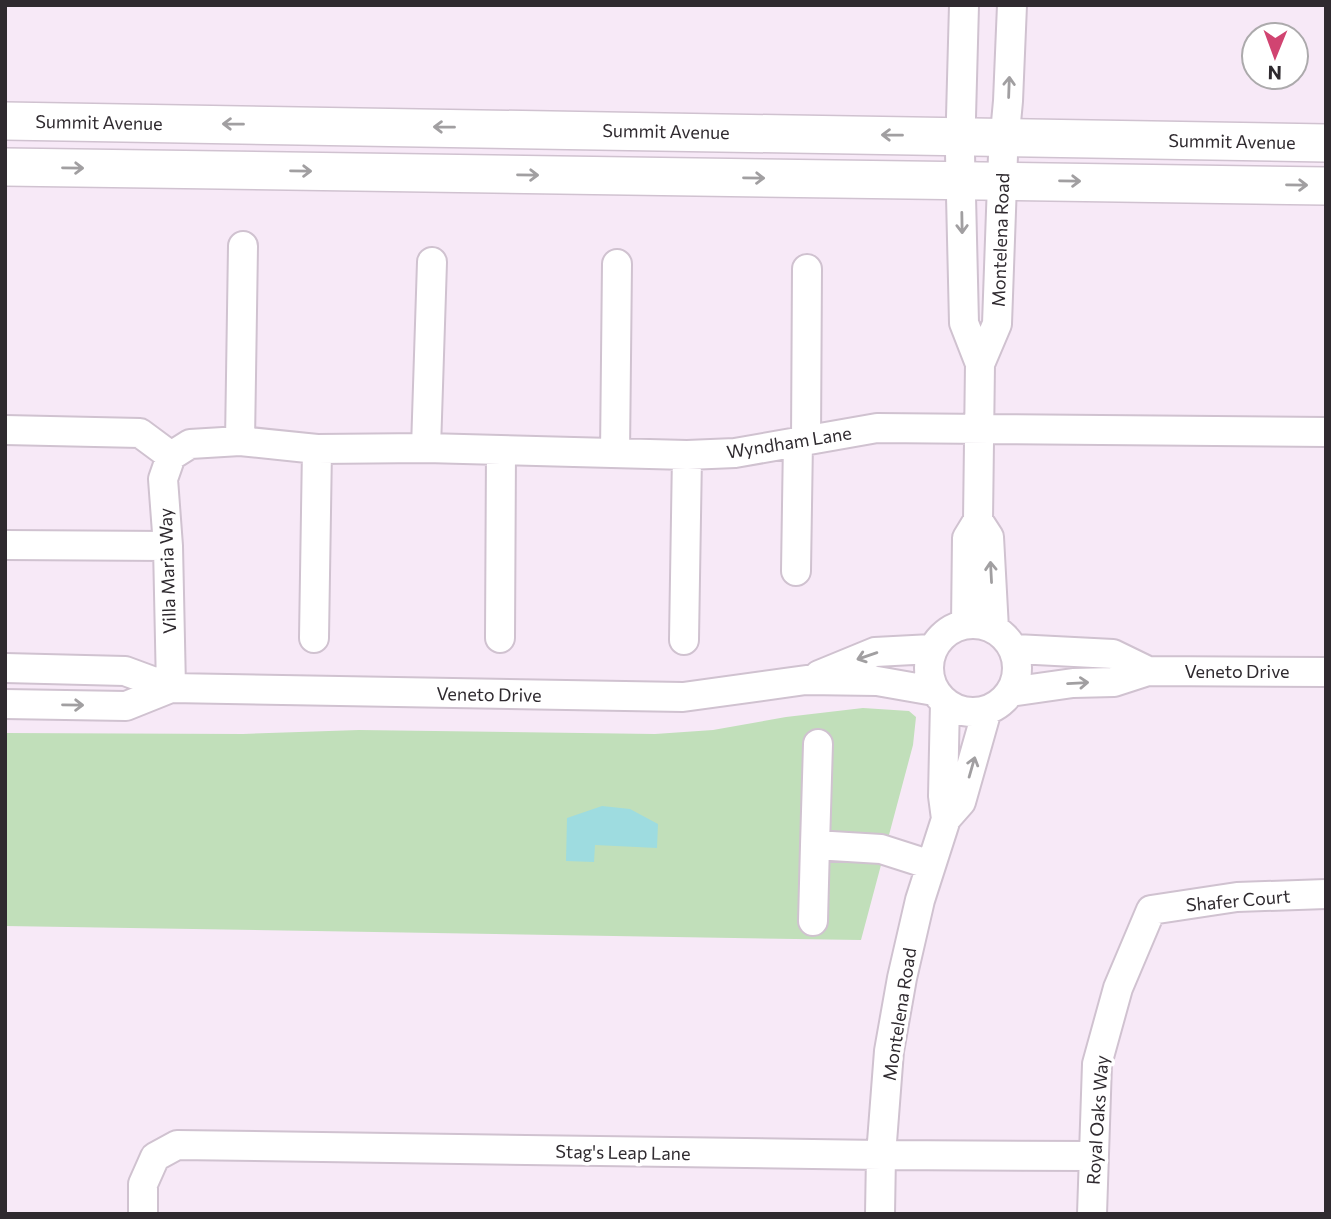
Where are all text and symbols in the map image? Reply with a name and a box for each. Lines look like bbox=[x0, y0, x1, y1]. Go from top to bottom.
north arrow bbox=[1240, 21, 1310, 91]
text: N bbox=[1267, 62, 1282, 85]
one-way arrow bbox=[1002, 76, 1015, 99]
street label: Summit Avenue bbox=[35, 110, 163, 134]
one-way arrow bbox=[222, 117, 245, 130]
street label: Summit Avenue bbox=[602, 119, 730, 143]
one-way arrow bbox=[433, 120, 456, 134]
one-way arrow bbox=[881, 128, 904, 142]
street label: Summit Avenue bbox=[1168, 129, 1296, 153]
one-way arrow bbox=[62, 161, 85, 175]
one-way arrow bbox=[289, 164, 312, 178]
one-way arrow bbox=[517, 168, 540, 181]
one-way arrow bbox=[742, 171, 765, 185]
street label: Montelena Road bbox=[987, 173, 1013, 307]
one-way arrow bbox=[1058, 175, 1081, 188]
one-way arrow bbox=[1286, 178, 1309, 192]
one-way arrow bbox=[955, 211, 968, 234]
street label: Wyndham Lane bbox=[725, 421, 853, 463]
street label: Villa Maria Way bbox=[154, 508, 180, 634]
one-way arrow bbox=[985, 561, 998, 584]
one-way arrow bbox=[857, 651, 879, 663]
street label: Veneto Drive bbox=[1184, 660, 1290, 682]
one-way arrow bbox=[1066, 676, 1089, 689]
street label: Veneto Drive bbox=[436, 682, 542, 706]
one-way arrow bbox=[62, 698, 85, 712]
one-way arrow bbox=[966, 756, 979, 778]
street label: Shafer Court bbox=[1185, 884, 1291, 916]
street label: Montelena Road bbox=[878, 946, 920, 1082]
street label: Royal Oaks Way bbox=[1081, 1054, 1113, 1186]
street label: Stag's Leap Lane bbox=[555, 1140, 691, 1164]

